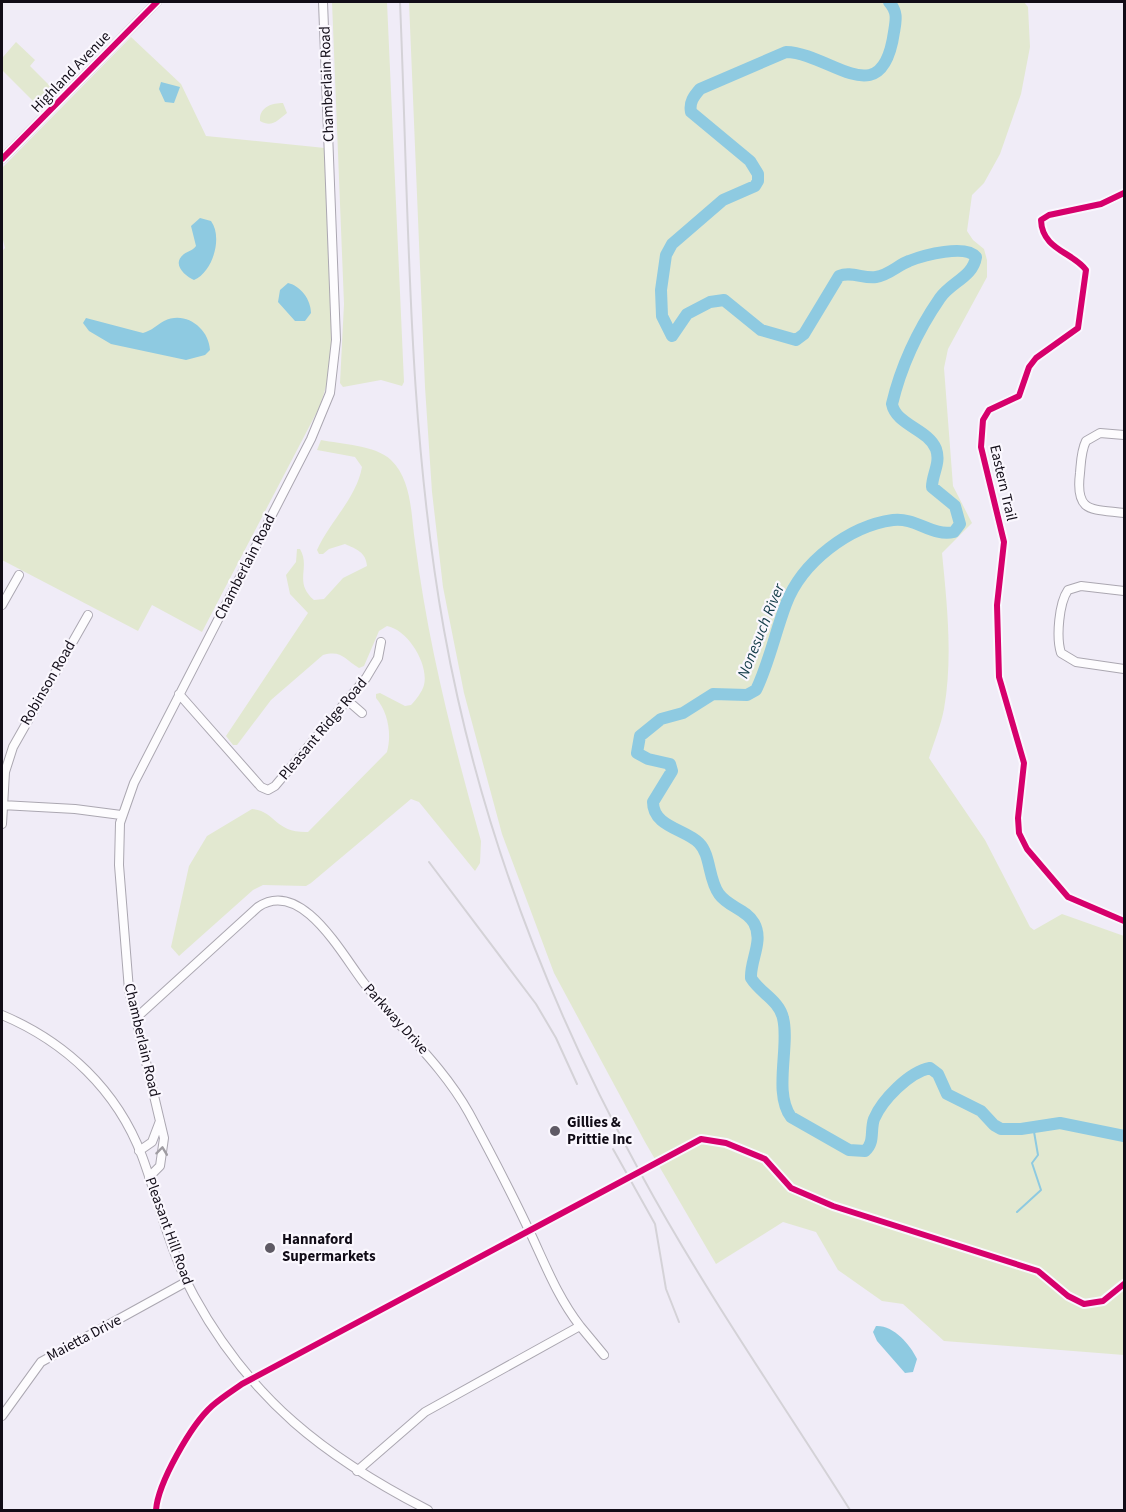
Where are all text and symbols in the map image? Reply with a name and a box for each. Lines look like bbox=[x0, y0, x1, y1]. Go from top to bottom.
street label: Highland Avenue bbox=[27, 26, 115, 118]
street label: Chamberlain Road bbox=[314, 26, 340, 142]
street label: Eastern Trail bbox=[984, 443, 1022, 523]
street label: Chamberlain Road bbox=[209, 510, 281, 624]
water label: Nonesuch River bbox=[732, 579, 791, 682]
street label: Robinson Road bbox=[15, 637, 81, 729]
street label: Pleasant Ridge Road bbox=[274, 673, 372, 785]
street label: Parkway Drive bbox=[358, 979, 434, 1059]
street label: Chamberlain Road bbox=[119, 981, 165, 1099]
place label: Gillies & Prittie Inc bbox=[567, 1112, 632, 1150]
marker: Gillies & Prittie Inc bbox=[548, 1124, 562, 1138]
one-way arrow bbox=[156, 1146, 168, 1155]
street label: Pleasant Hill Road bbox=[140, 1174, 198, 1288]
place label: Hannaford Supermarkets bbox=[282, 1229, 376, 1267]
marker: Hannaford Supermarkets bbox=[263, 1241, 277, 1255]
street label: Maietta Drive bbox=[43, 1309, 125, 1367]

